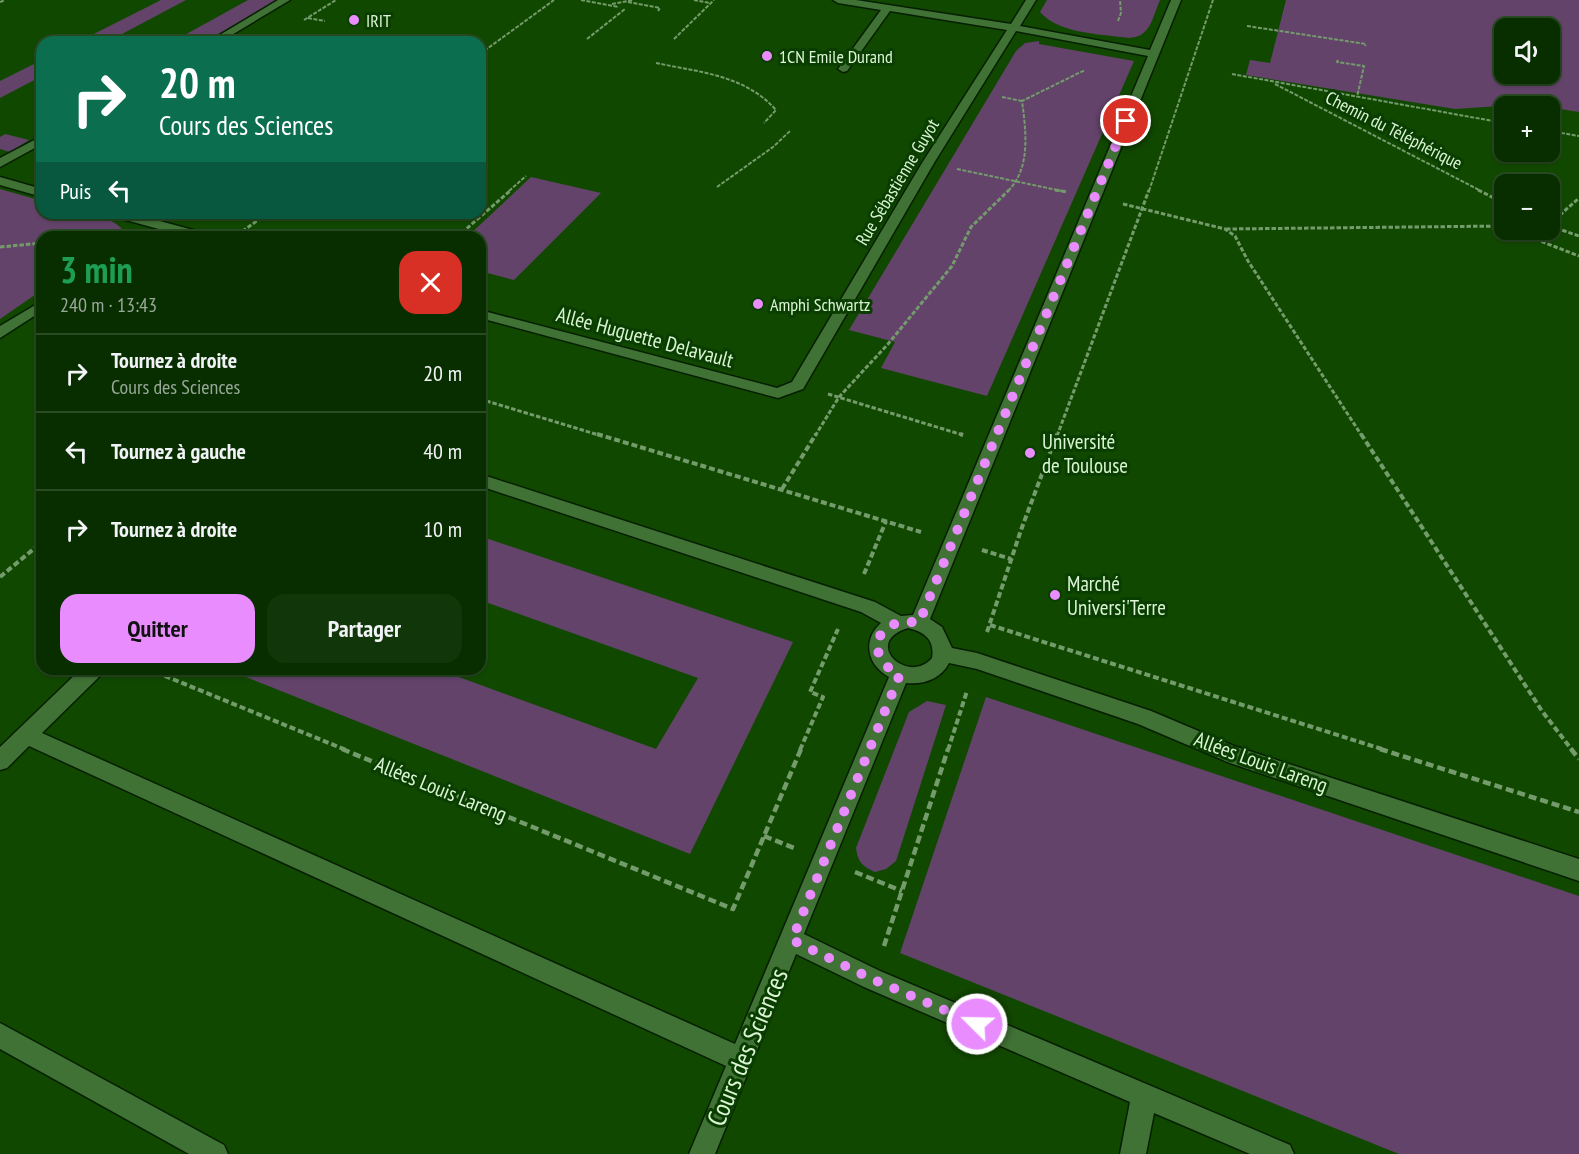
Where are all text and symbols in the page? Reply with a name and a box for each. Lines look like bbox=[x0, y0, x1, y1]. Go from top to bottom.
place label: IRIT bbox=[366, 9, 391, 32]
marker: IRIT bbox=[347, 13, 361, 27]
map controls bbox=[1494, 18, 1560, 240]
button: sound bbox=[1494, 18, 1560, 84]
place label: 1CN Emile Durand bbox=[779, 45, 893, 68]
marker: 1CN Emile Durand bbox=[760, 49, 774, 63]
text: 20 m bbox=[159, 55, 236, 110]
icon: right bbox=[60, 60, 138, 138]
street label: Chemin du Téléphérique bbox=[1322, 86, 1466, 174]
pin bbox=[1100, 95, 1151, 146]
button: + bbox=[1494, 96, 1560, 162]
icon: arrive bbox=[1109, 104, 1142, 137]
text: Cours des Sciences bbox=[159, 108, 333, 142]
street label: Rue Sébastienne Guyot bbox=[850, 115, 944, 249]
icon: left bbox=[103, 174, 136, 207]
button: − bbox=[1494, 174, 1560, 240]
text: Puis bbox=[60, 177, 91, 205]
text: 3 min bbox=[60, 246, 133, 293]
button: close bbox=[399, 251, 462, 314]
text: 240 m · 13:43 bbox=[60, 292, 157, 318]
place label: Amphi Schwartz bbox=[770, 293, 870, 316]
marker: Amphi Schwartz bbox=[751, 297, 765, 311]
street label: Allée Huguette Delavault bbox=[553, 300, 737, 374]
text: Tournez à droite bbox=[111, 346, 237, 374]
icon: right bbox=[60, 357, 93, 390]
text: 20 m bbox=[423, 359, 462, 387]
text: Cours des Sciences bbox=[111, 374, 240, 400]
place label: Université de Toulouse bbox=[1042, 428, 1128, 479]
icon: left bbox=[60, 435, 93, 468]
text: Tournez à gauche bbox=[111, 437, 246, 465]
text: 40 m bbox=[423, 437, 462, 465]
marker: Université de Toulouse bbox=[1023, 446, 1037, 460]
icon: right bbox=[60, 513, 93, 546]
text: Tournez à droite bbox=[111, 515, 237, 543]
text: 10 m bbox=[423, 515, 462, 543]
place label: Marché Universi'Terre bbox=[1067, 570, 1166, 621]
marker: Marché Universi'Terre bbox=[1048, 588, 1062, 602]
button: Quitter bbox=[60, 594, 255, 663]
button: Partager bbox=[267, 594, 462, 663]
street label: Allées Louis Lareng bbox=[1191, 725, 1331, 799]
street label: Allées Louis Lareng bbox=[371, 750, 511, 828]
street label: Cours des Sciences bbox=[699, 963, 795, 1131]
position arrow bbox=[945, 992, 1009, 1056]

